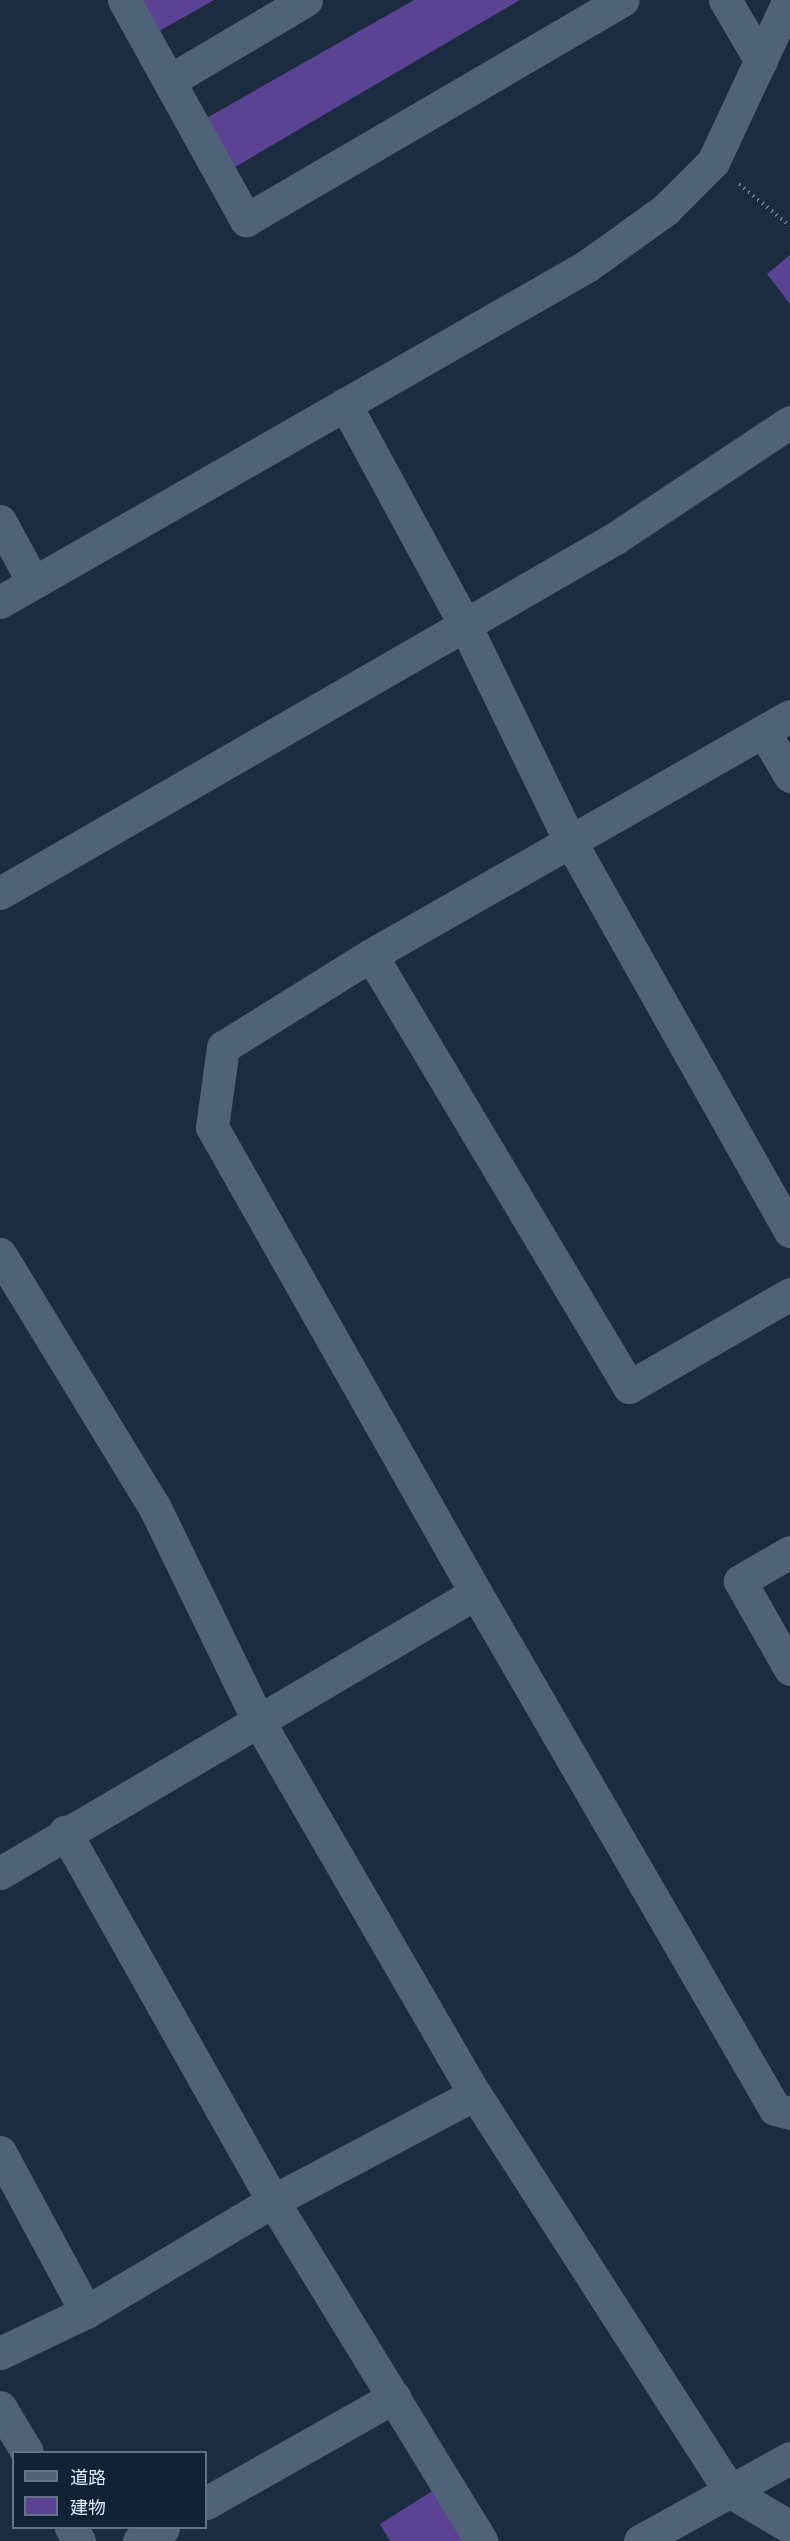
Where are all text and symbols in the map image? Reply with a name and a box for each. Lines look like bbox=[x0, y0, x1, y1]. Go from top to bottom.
legend bbox=[12, 2451, 207, 2529]
text: 道路 bbox=[70, 2466, 106, 2488]
text: 建物 bbox=[70, 2496, 106, 2518]

